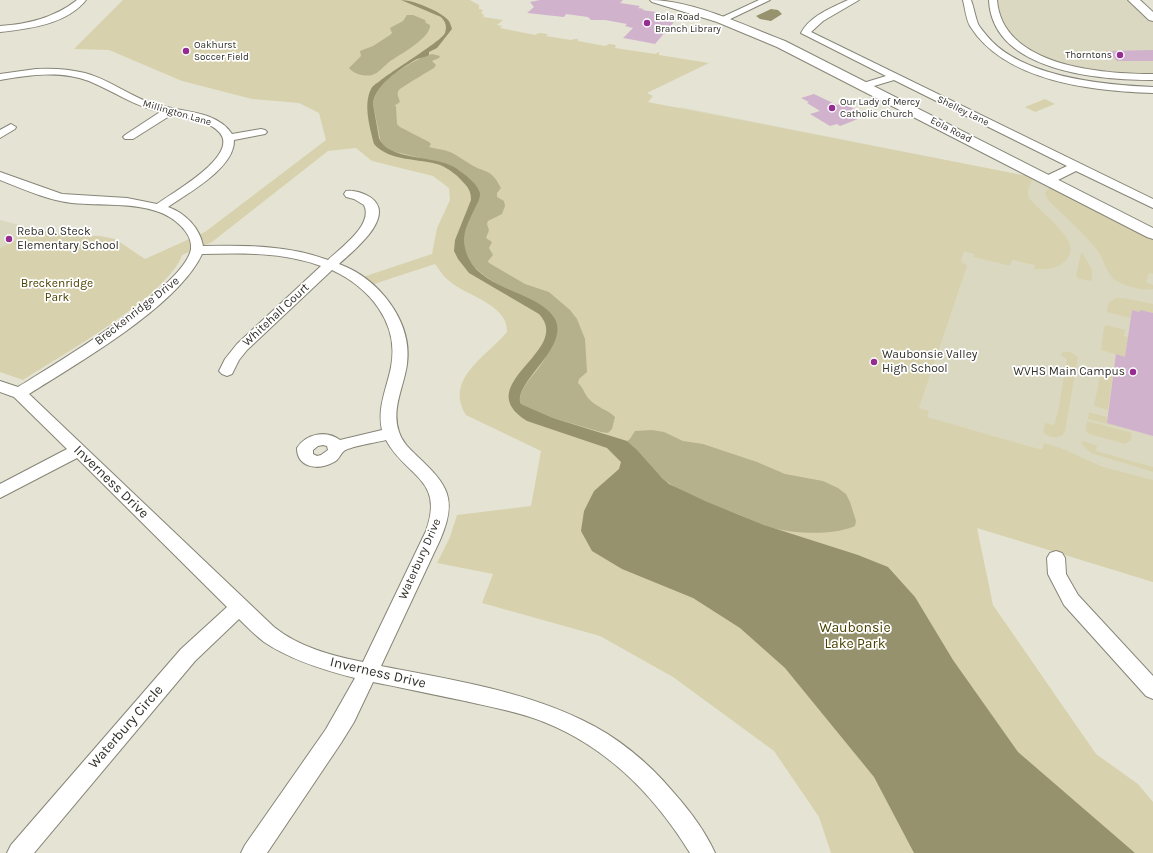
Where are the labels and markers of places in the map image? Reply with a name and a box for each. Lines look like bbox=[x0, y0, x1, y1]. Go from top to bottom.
place label: Eola Road Branch Library bbox=[655, 11, 721, 34]
marker: Eola Road Branch Library bbox=[642, 18, 652, 28]
place label: Oakhurst Soccer Field bbox=[194, 39, 249, 62]
marker: Oakhurst Soccer Field bbox=[181, 46, 191, 56]
place label: Thorntons bbox=[1065, 49, 1112, 61]
marker: Thorntons bbox=[1115, 50, 1125, 60]
place label: Our Lady of Mercy Catholic Church bbox=[840, 96, 920, 120]
marker: Our Lady of Mercy Catholic Church bbox=[827, 103, 837, 113]
place label: Reba O. Steck Elementary School bbox=[17, 225, 119, 253]
marker: Reba O. Steck Elementary School bbox=[4, 234, 14, 244]
place label: Waubonsie Valley High School bbox=[882, 348, 977, 376]
marker: Waubonsie Valley High School bbox=[869, 357, 879, 367]
place label: WVHS Main Campus bbox=[1013, 365, 1125, 379]
marker: WVHS Main Campus bbox=[1128, 367, 1138, 377]

